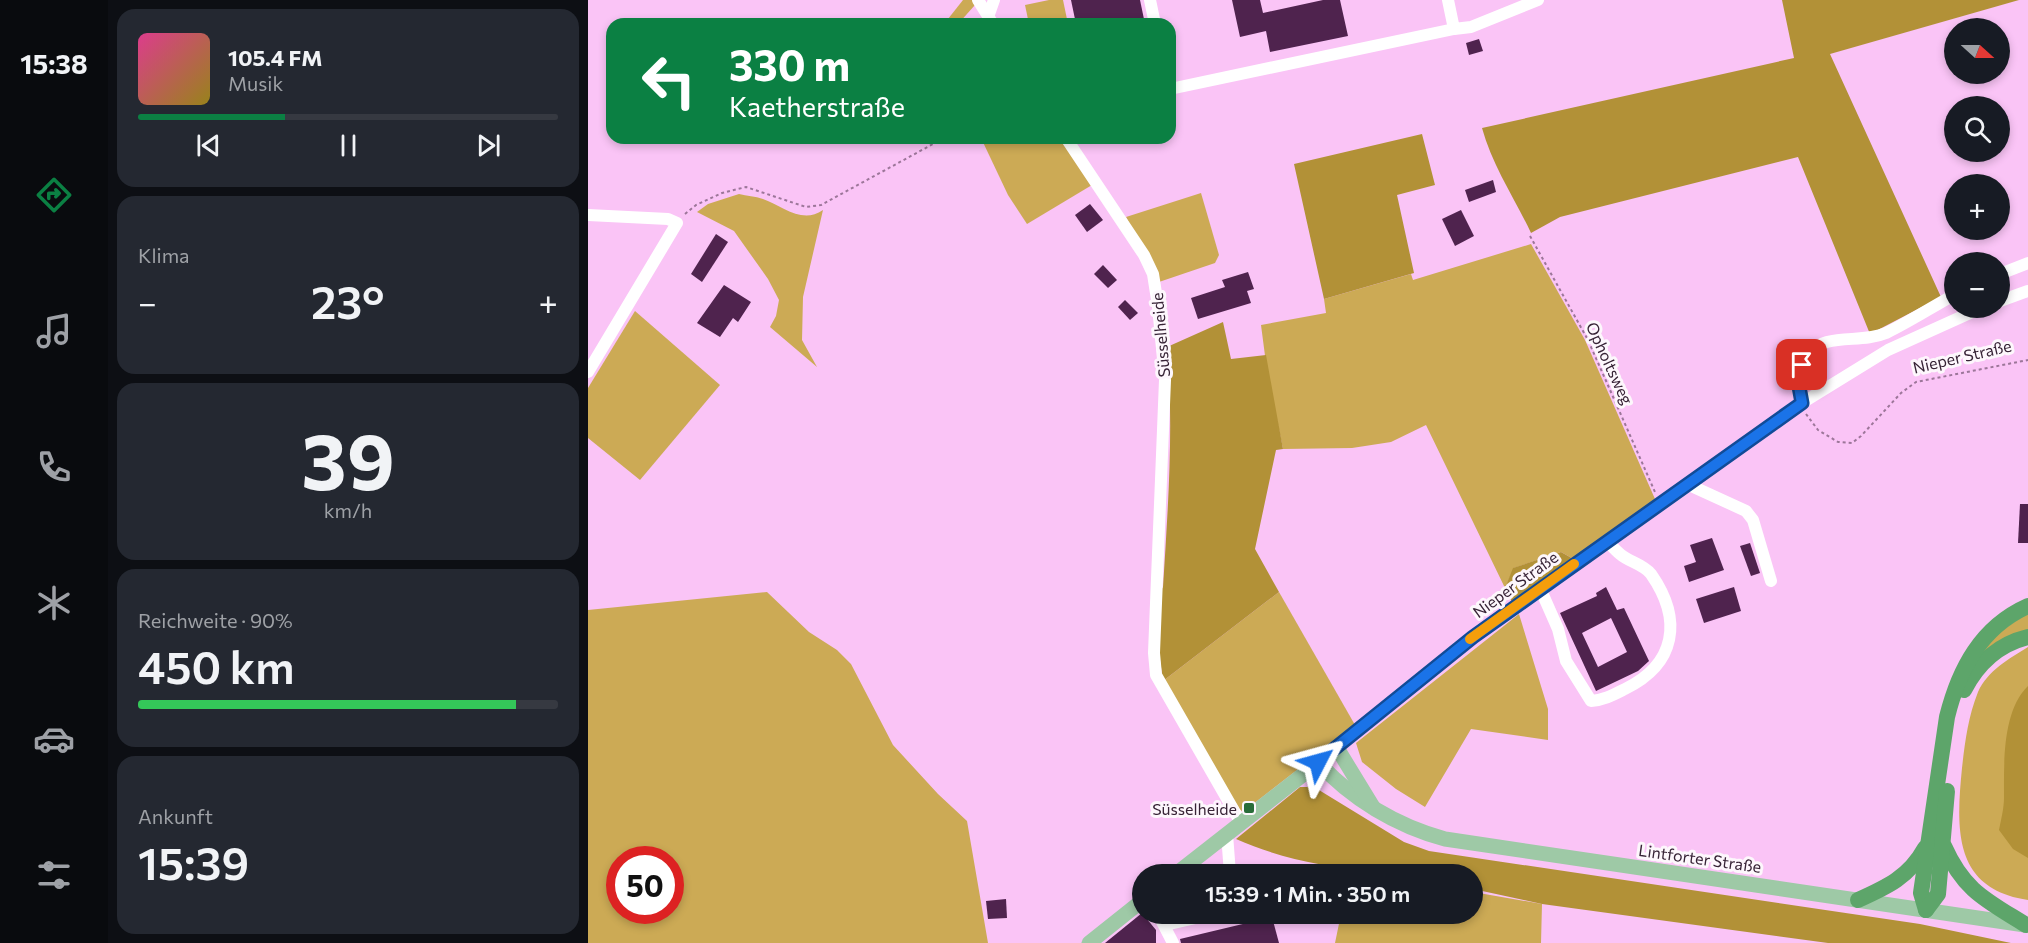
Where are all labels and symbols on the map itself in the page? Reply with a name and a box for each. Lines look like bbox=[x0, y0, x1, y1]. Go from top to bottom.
north arrow bbox=[1944, 18, 2010, 84]
street label: Süsselheide bbox=[1147, 292, 1173, 378]
street label: Opholtsweg bbox=[1583, 319, 1637, 407]
street label: Nieper Straße bbox=[1911, 335, 2013, 377]
pin bbox=[1776, 339, 1827, 390]
street label: Nieper Straße bbox=[1469, 547, 1561, 621]
position arrow bbox=[1286, 730, 1350, 794]
place label: Süsselheide bbox=[1152, 799, 1237, 818]
marker: Süsselheide bbox=[1242, 801, 1256, 815]
street label: Lintforter Straße bbox=[1637, 840, 1763, 876]
speed limit sign: 50 bbox=[606, 846, 684, 924]

